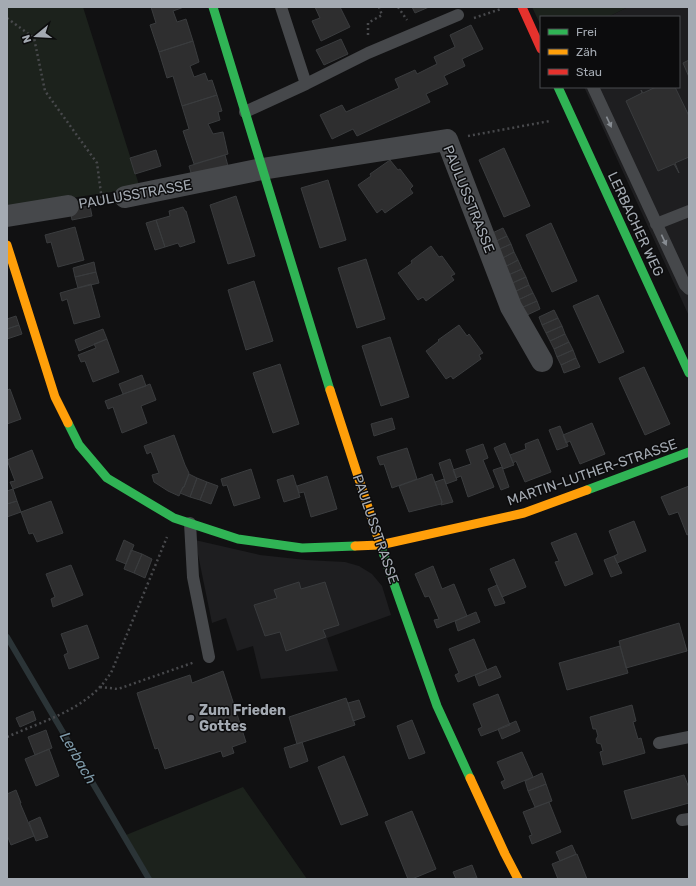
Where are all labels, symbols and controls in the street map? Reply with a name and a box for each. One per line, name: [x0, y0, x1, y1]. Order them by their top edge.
north arrow: [16, 16, 56, 56]
legend: [540, 16, 680, 88]
text: Frei: [576, 25, 597, 39]
text: N: [20, 33, 34, 45]
text: Zäh: [576, 45, 597, 59]
text: Stau: [576, 65, 602, 79]
one-way arrow: [606, 117, 612, 128]
street label: PAULUSSTRASSE: [439, 143, 498, 256]
street label: LERBACHER WEG: [604, 169, 667, 279]
street label: PAULUSSTRASSE: [77, 176, 193, 213]
one-way arrow: [661, 235, 667, 246]
street label: MARTIN-LUTHER-STRASSE: [505, 435, 679, 510]
street label: PAULUSSTRASSE: [349, 472, 402, 586]
place label: Zum Frieden Gottes: [199, 702, 286, 735]
marker: Zum Frieden Gottes: [186, 713, 196, 723]
water label: Lerbach: [56, 729, 100, 787]

